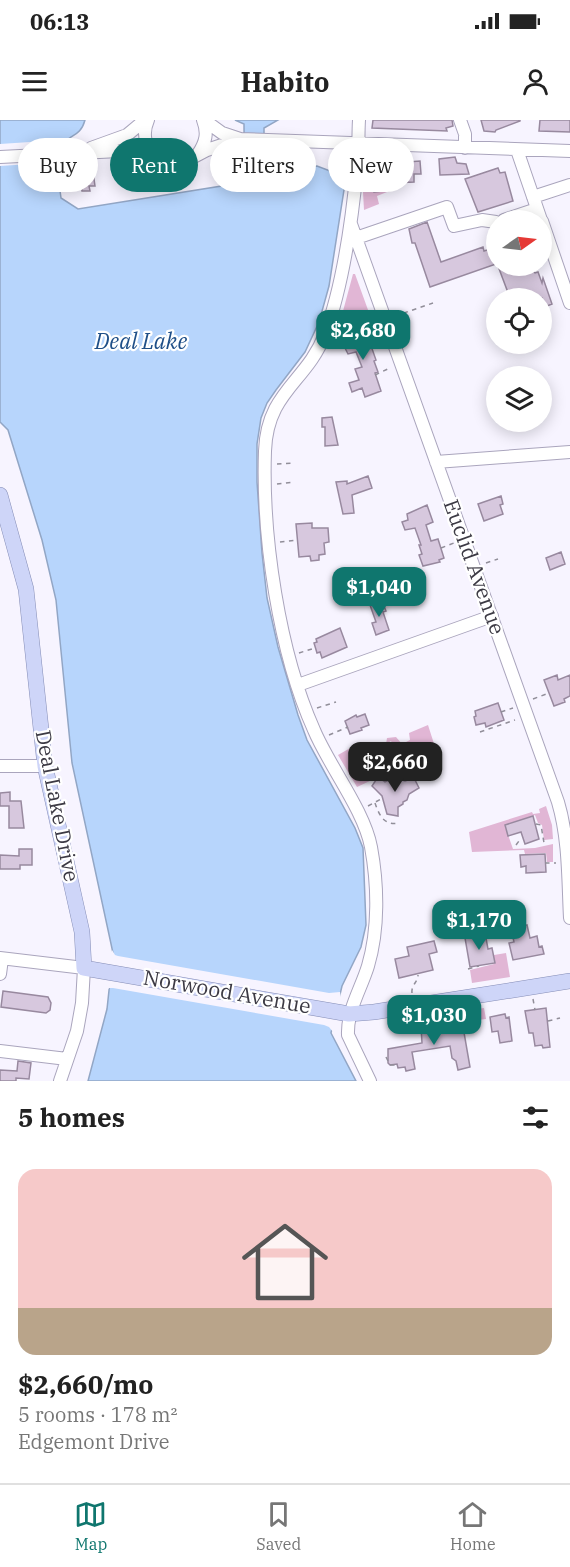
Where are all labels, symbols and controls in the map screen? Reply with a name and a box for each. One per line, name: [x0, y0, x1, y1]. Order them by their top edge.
text: 06:13: [30, 7, 89, 36]
text: Habito: [240, 64, 330, 99]
icon: menu: [18, 65, 51, 98]
icon: person: [519, 65, 552, 98]
chip: Buy: [18, 138, 98, 192]
chip: Rent: [110, 138, 198, 192]
chip: Filters: [210, 138, 316, 192]
chip: New: [328, 138, 414, 192]
north arrow: [486, 210, 552, 276]
map controls: [486, 210, 552, 432]
button: locate: [486, 288, 552, 354]
pin: $2,680: [314, 310, 412, 361]
text: $2,680: [330, 316, 396, 343]
water label: Deal Lake: [94, 326, 187, 355]
button: layers: [486, 366, 552, 432]
street label: Euclid Avenue: [438, 495, 512, 638]
pin: $1,040: [330, 567, 428, 618]
text: $1,040: [346, 573, 412, 600]
street label: Deal Lake Drive: [30, 728, 86, 884]
pin: $2,660: [346, 742, 444, 793]
text: $2,660: [362, 748, 428, 775]
pin: $1,170: [430, 900, 528, 951]
text: $1,170: [446, 906, 512, 933]
street label: Norwood Avenue: [141, 962, 313, 1020]
pin: $1,030: [385, 995, 483, 1046]
text: $1,030: [401, 1001, 467, 1028]
text: 5 homes: [18, 1100, 125, 1134]
icon: filters: [519, 1101, 552, 1134]
icon: home: [231, 1208, 339, 1316]
text: $2,660/mo: [18, 1367, 153, 1401]
text: 5 rooms · 178 m²: [18, 1401, 177, 1428]
text: Edgemont Drive: [18, 1428, 170, 1455]
tab: Map: [74, 1498, 107, 1554]
tab: Saved: [256, 1498, 301, 1554]
tab: Home: [450, 1498, 496, 1554]

